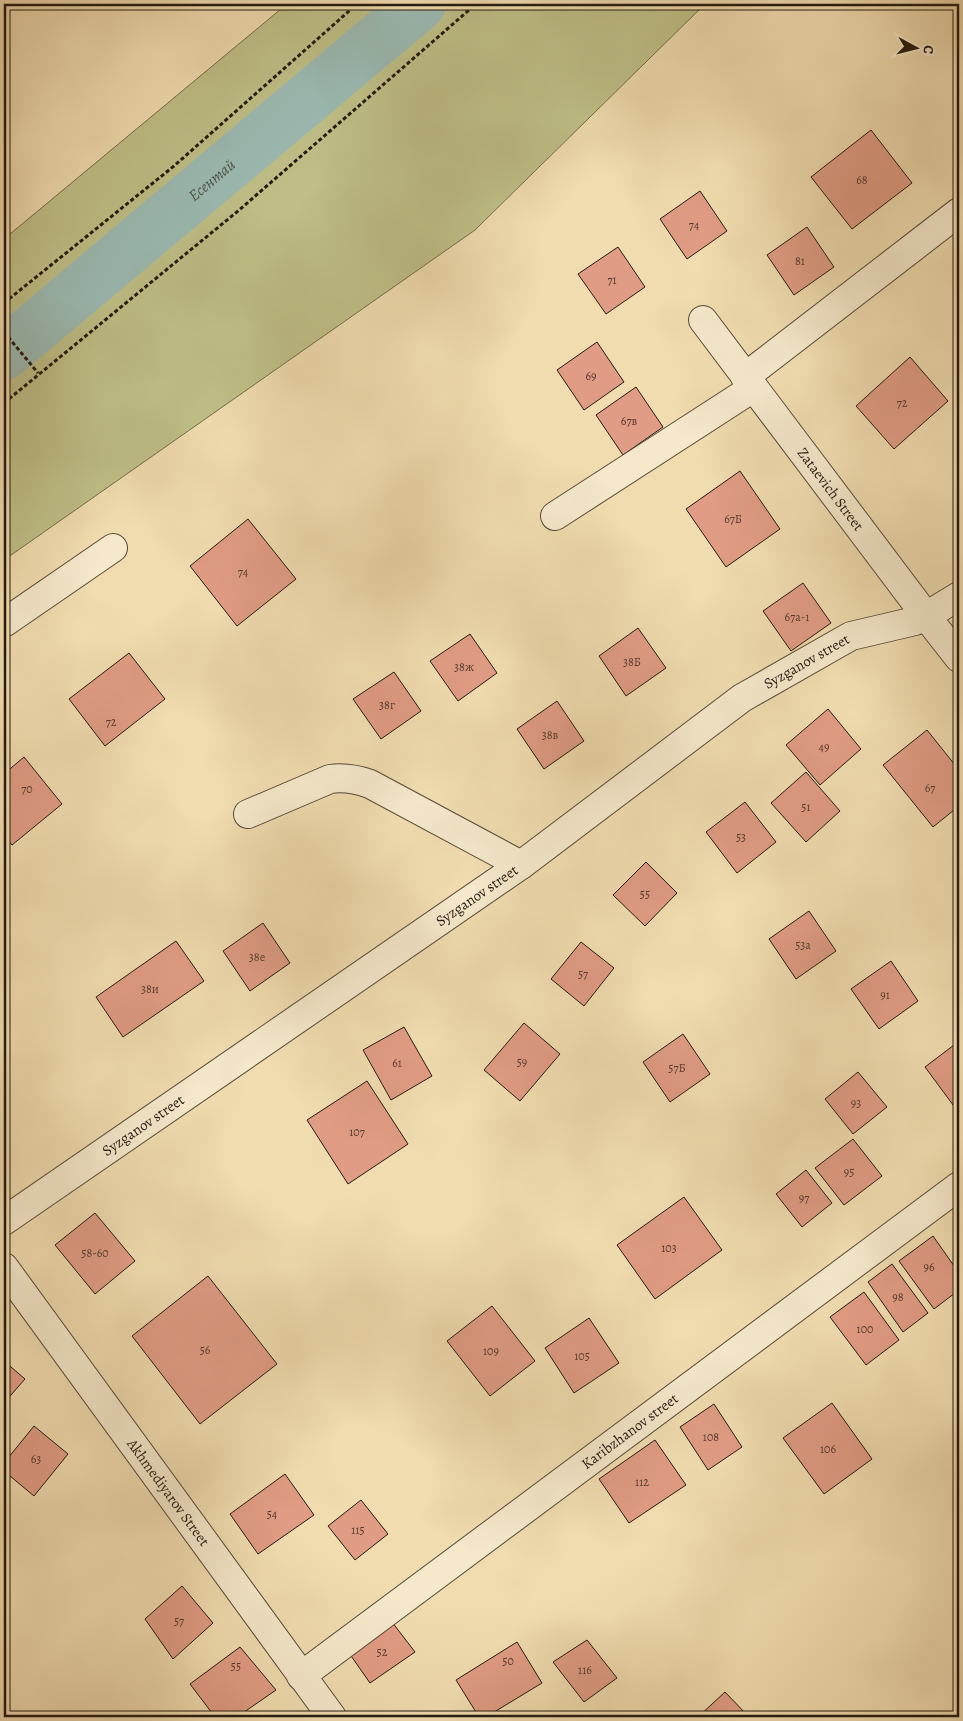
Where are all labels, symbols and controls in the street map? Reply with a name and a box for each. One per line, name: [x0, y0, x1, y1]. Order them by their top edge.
north arrow: [890, 22, 940, 72]
text: С: [918, 44, 938, 55]
water label: Есентай: [184, 154, 240, 206]
house number: 68: [856, 172, 868, 188]
house number: 74: [689, 217, 700, 233]
house number: 81: [795, 253, 805, 269]
house number: 71: [607, 272, 617, 288]
house number: 69: [585, 368, 597, 384]
house number: 72: [897, 395, 908, 411]
house number: 67в: [621, 413, 637, 429]
street label: Zataevich Street: [793, 444, 869, 535]
house number: 67Б: [724, 511, 742, 527]
house number: 74: [238, 564, 249, 580]
house number: 67а-1: [785, 609, 809, 625]
street label: Syzganov street: [760, 629, 853, 694]
house number: 38Б: [623, 654, 641, 670]
house number: 38ж: [454, 659, 474, 675]
house number: 38г: [379, 697, 395, 713]
house number: 72: [106, 714, 117, 730]
house number: 38в: [542, 727, 559, 743]
house number: 49: [819, 739, 829, 755]
house number: 67: [925, 780, 936, 796]
house number: 70: [21, 781, 33, 797]
house number: 51: [801, 799, 811, 815]
house number: 53: [736, 829, 746, 845]
street label: Syzganov street: [432, 860, 522, 931]
house number: 55: [640, 886, 650, 902]
house number: 53а: [795, 937, 811, 953]
house number: 38е: [249, 949, 265, 965]
house number: 57: [578, 966, 589, 982]
house number: 38и: [141, 981, 159, 997]
house number: 91: [880, 987, 890, 1003]
house number: 59: [517, 1054, 527, 1070]
house number: 61: [392, 1055, 402, 1071]
house number: 57Б: [668, 1060, 686, 1076]
street label: Syzganov street: [98, 1090, 188, 1161]
house number: 93: [851, 1095, 861, 1111]
house number: 107: [349, 1124, 366, 1140]
house number: 95: [844, 1164, 854, 1180]
house number: 97: [799, 1190, 810, 1206]
house number: 103: [661, 1240, 677, 1256]
house number: 58-60: [81, 1245, 109, 1261]
house number: 96: [923, 1259, 935, 1275]
house number: 98: [892, 1289, 904, 1305]
house number: 100: [857, 1321, 873, 1337]
house number: 56: [200, 1342, 211, 1358]
house number: 109: [483, 1343, 499, 1359]
house number: 105: [574, 1348, 590, 1364]
street label: Karibzhanov street: [577, 1388, 682, 1474]
house number: 108: [703, 1429, 719, 1445]
street label: Akhmediyarov Street: [122, 1434, 214, 1550]
house number: 106: [820, 1441, 836, 1457]
house number: 63: [31, 1451, 41, 1467]
house number: 112: [635, 1474, 649, 1490]
house number: 54: [267, 1506, 278, 1522]
house number: 115: [351, 1522, 365, 1538]
house number: 57: [174, 1613, 185, 1629]
house number: 52: [377, 1644, 388, 1660]
house number: 50: [502, 1653, 514, 1669]
house number: 55: [231, 1658, 241, 1674]
house number: 116: [578, 1662, 592, 1678]

